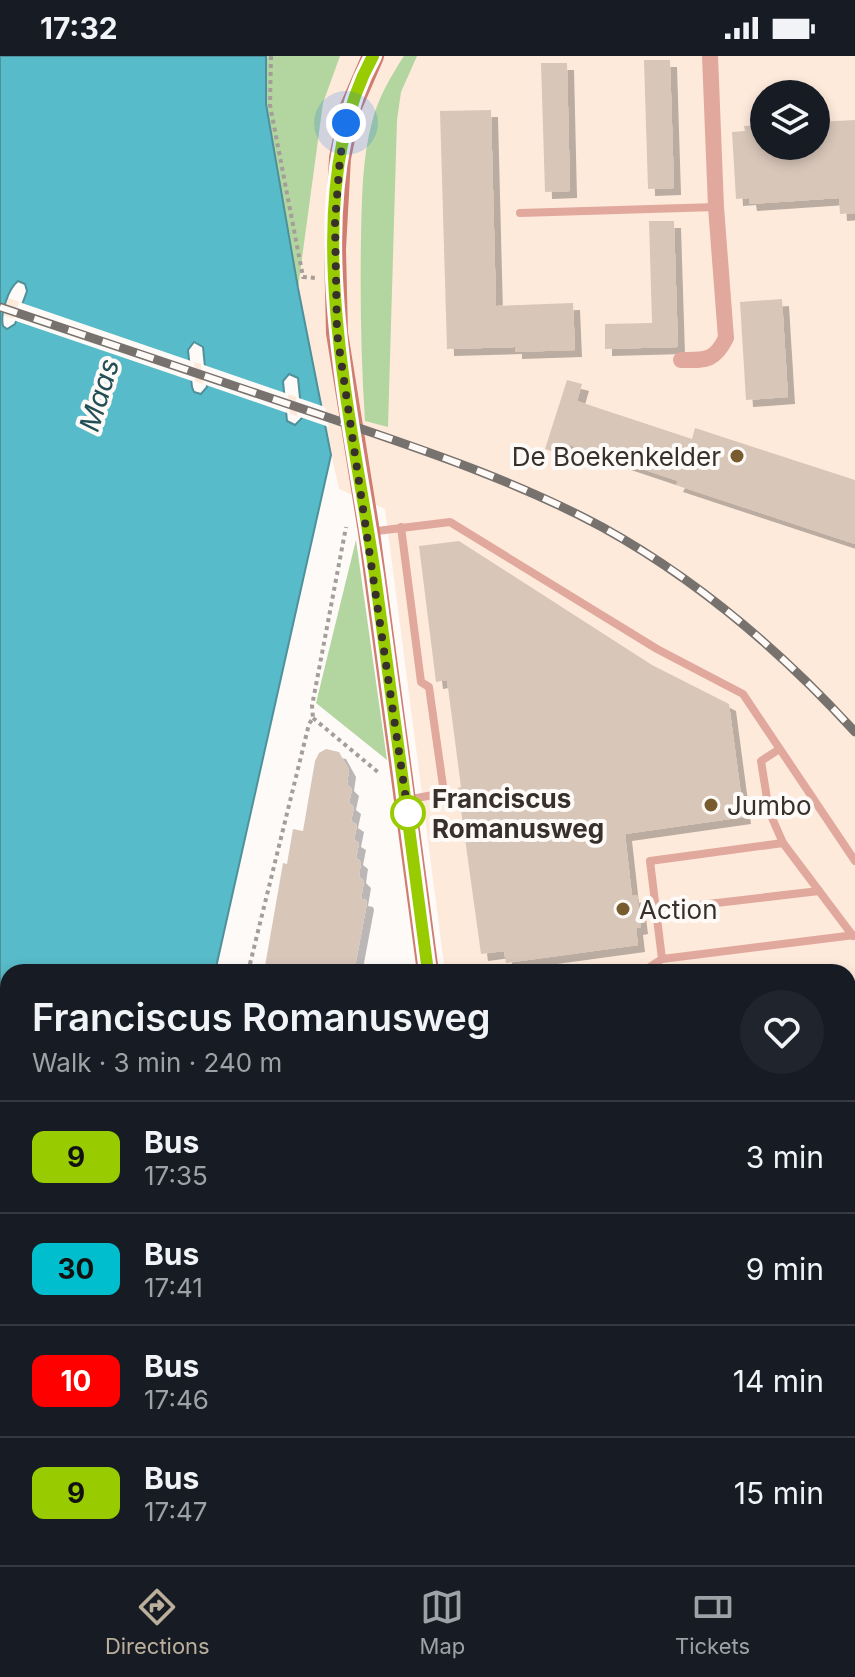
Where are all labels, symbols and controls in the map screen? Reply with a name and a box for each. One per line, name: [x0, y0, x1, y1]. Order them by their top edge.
text: 17:32: [40, 10, 118, 46]
map controls: [750, 80, 830, 160]
button: layers: [750, 80, 830, 160]
your location: [326, 103, 366, 143]
water label: Maas: [72, 354, 126, 436]
place label: De Boekenkelder: [512, 441, 721, 472]
marker: De Boekenkelder: [728, 447, 746, 465]
place label: Franciscus Romanusweg: [432, 783, 604, 844]
place label: Jumbo: [727, 790, 812, 821]
marker: Franciscus Romanusweg: [391, 796, 425, 830]
marker: Jumbo: [702, 796, 720, 814]
place label: Action: [639, 894, 718, 925]
marker: Action: [614, 900, 632, 918]
button: heart: [740, 990, 824, 1074]
text: Franciscus Romanusweg: [32, 994, 491, 1040]
text: Walk · 3 min · 240 m: [32, 1047, 282, 1078]
text: Bus: [144, 1124, 199, 1160]
text: 3 min: [746, 1139, 824, 1175]
text: 9: [67, 1140, 85, 1174]
text: 17:35: [144, 1160, 208, 1191]
text: Bus: [144, 1236, 199, 1272]
text: 9 min: [746, 1251, 824, 1287]
text: 30: [58, 1252, 94, 1286]
text: 17:41: [144, 1272, 203, 1303]
text: Bus: [144, 1348, 199, 1384]
text: 14 min: [733, 1363, 824, 1399]
text: 10: [61, 1364, 91, 1398]
text: 17:46: [144, 1384, 209, 1415]
text: Bus: [144, 1460, 199, 1496]
text: 15 min: [734, 1475, 824, 1511]
text: 9: [67, 1476, 85, 1510]
text: 17:47: [144, 1496, 207, 1527]
tab: Directions: [105, 1585, 210, 1659]
tab: Map: [420, 1585, 465, 1659]
tab: Tickets: [675, 1585, 750, 1659]

